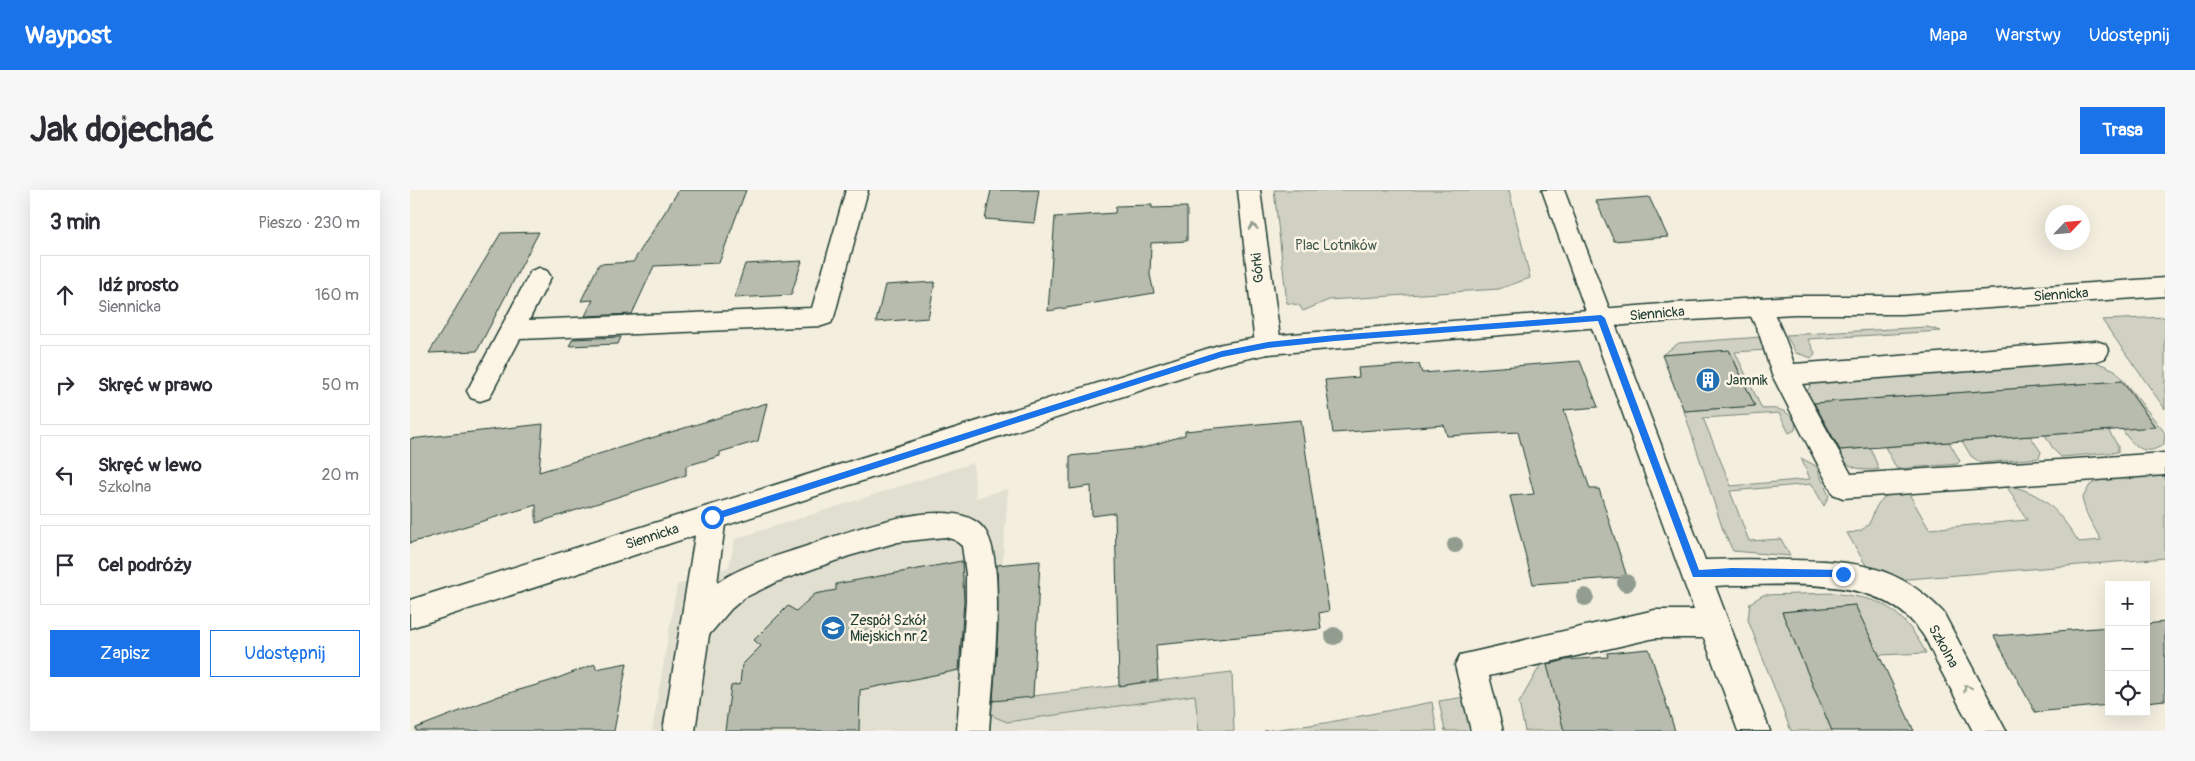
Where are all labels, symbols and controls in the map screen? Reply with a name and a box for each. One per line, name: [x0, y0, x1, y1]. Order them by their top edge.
text: Waypost: [25, 21, 112, 50]
text: Mapa: [1929, 24, 1967, 47]
text: Warstwy: [1995, 24, 2061, 47]
text: Udostępnij: [2089, 24, 2170, 47]
button: Trasa: [2080, 107, 2165, 154]
text: Jak dojechać: [30, 108, 214, 152]
north arrow: [2045, 205, 2090, 250]
text: 3 min: [50, 209, 100, 236]
text: Pieszo · 230 m: [258, 213, 360, 233]
one-way arrow: [1248, 223, 1259, 231]
park label: Plac Lotników: [1295, 237, 1378, 254]
street label: Górki: [1247, 252, 1268, 284]
text: Idź prosto: [98, 273, 179, 297]
icon: ahead: [51, 281, 79, 309]
street label: Siennicka: [2033, 284, 2089, 305]
text: 160 m: [315, 285, 359, 305]
text: Siennicka: [98, 297, 161, 317]
street label: Siennicka: [1629, 303, 1685, 324]
building icon: Jamnik: [1695, 367, 1721, 393]
icon: right: [51, 371, 79, 399]
place label: Jamnik: [1726, 372, 1768, 389]
text: Skręć w prawo: [98, 373, 212, 397]
text: 50 m: [322, 375, 359, 395]
text: Skręć w lewo: [98, 453, 202, 477]
icon: left: [51, 461, 79, 489]
text: 20 m: [321, 465, 359, 485]
text: Szkolna: [98, 477, 151, 497]
route start: [701, 506, 724, 529]
street label: Siennicka: [623, 520, 681, 553]
icon: arrive: [51, 551, 79, 579]
text: Cel podróży: [98, 553, 191, 577]
route end: [1832, 563, 1855, 586]
map controls: [2105, 581, 2150, 716]
button: +: [2105, 581, 2150, 626]
place label: Zespół Szkół Miejskich nr 2: [850, 612, 928, 645]
school or university icon: Zespół Szkół Miejskich nr 2: [820, 615, 846, 641]
street label: Szkolna: [1925, 622, 1962, 671]
button: −: [2105, 626, 2150, 671]
button: Zapisz: [50, 630, 200, 677]
button: Udostępnij: [210, 630, 360, 677]
button: locate: [2105, 671, 2150, 716]
one-way arrow: [1963, 684, 1973, 693]

